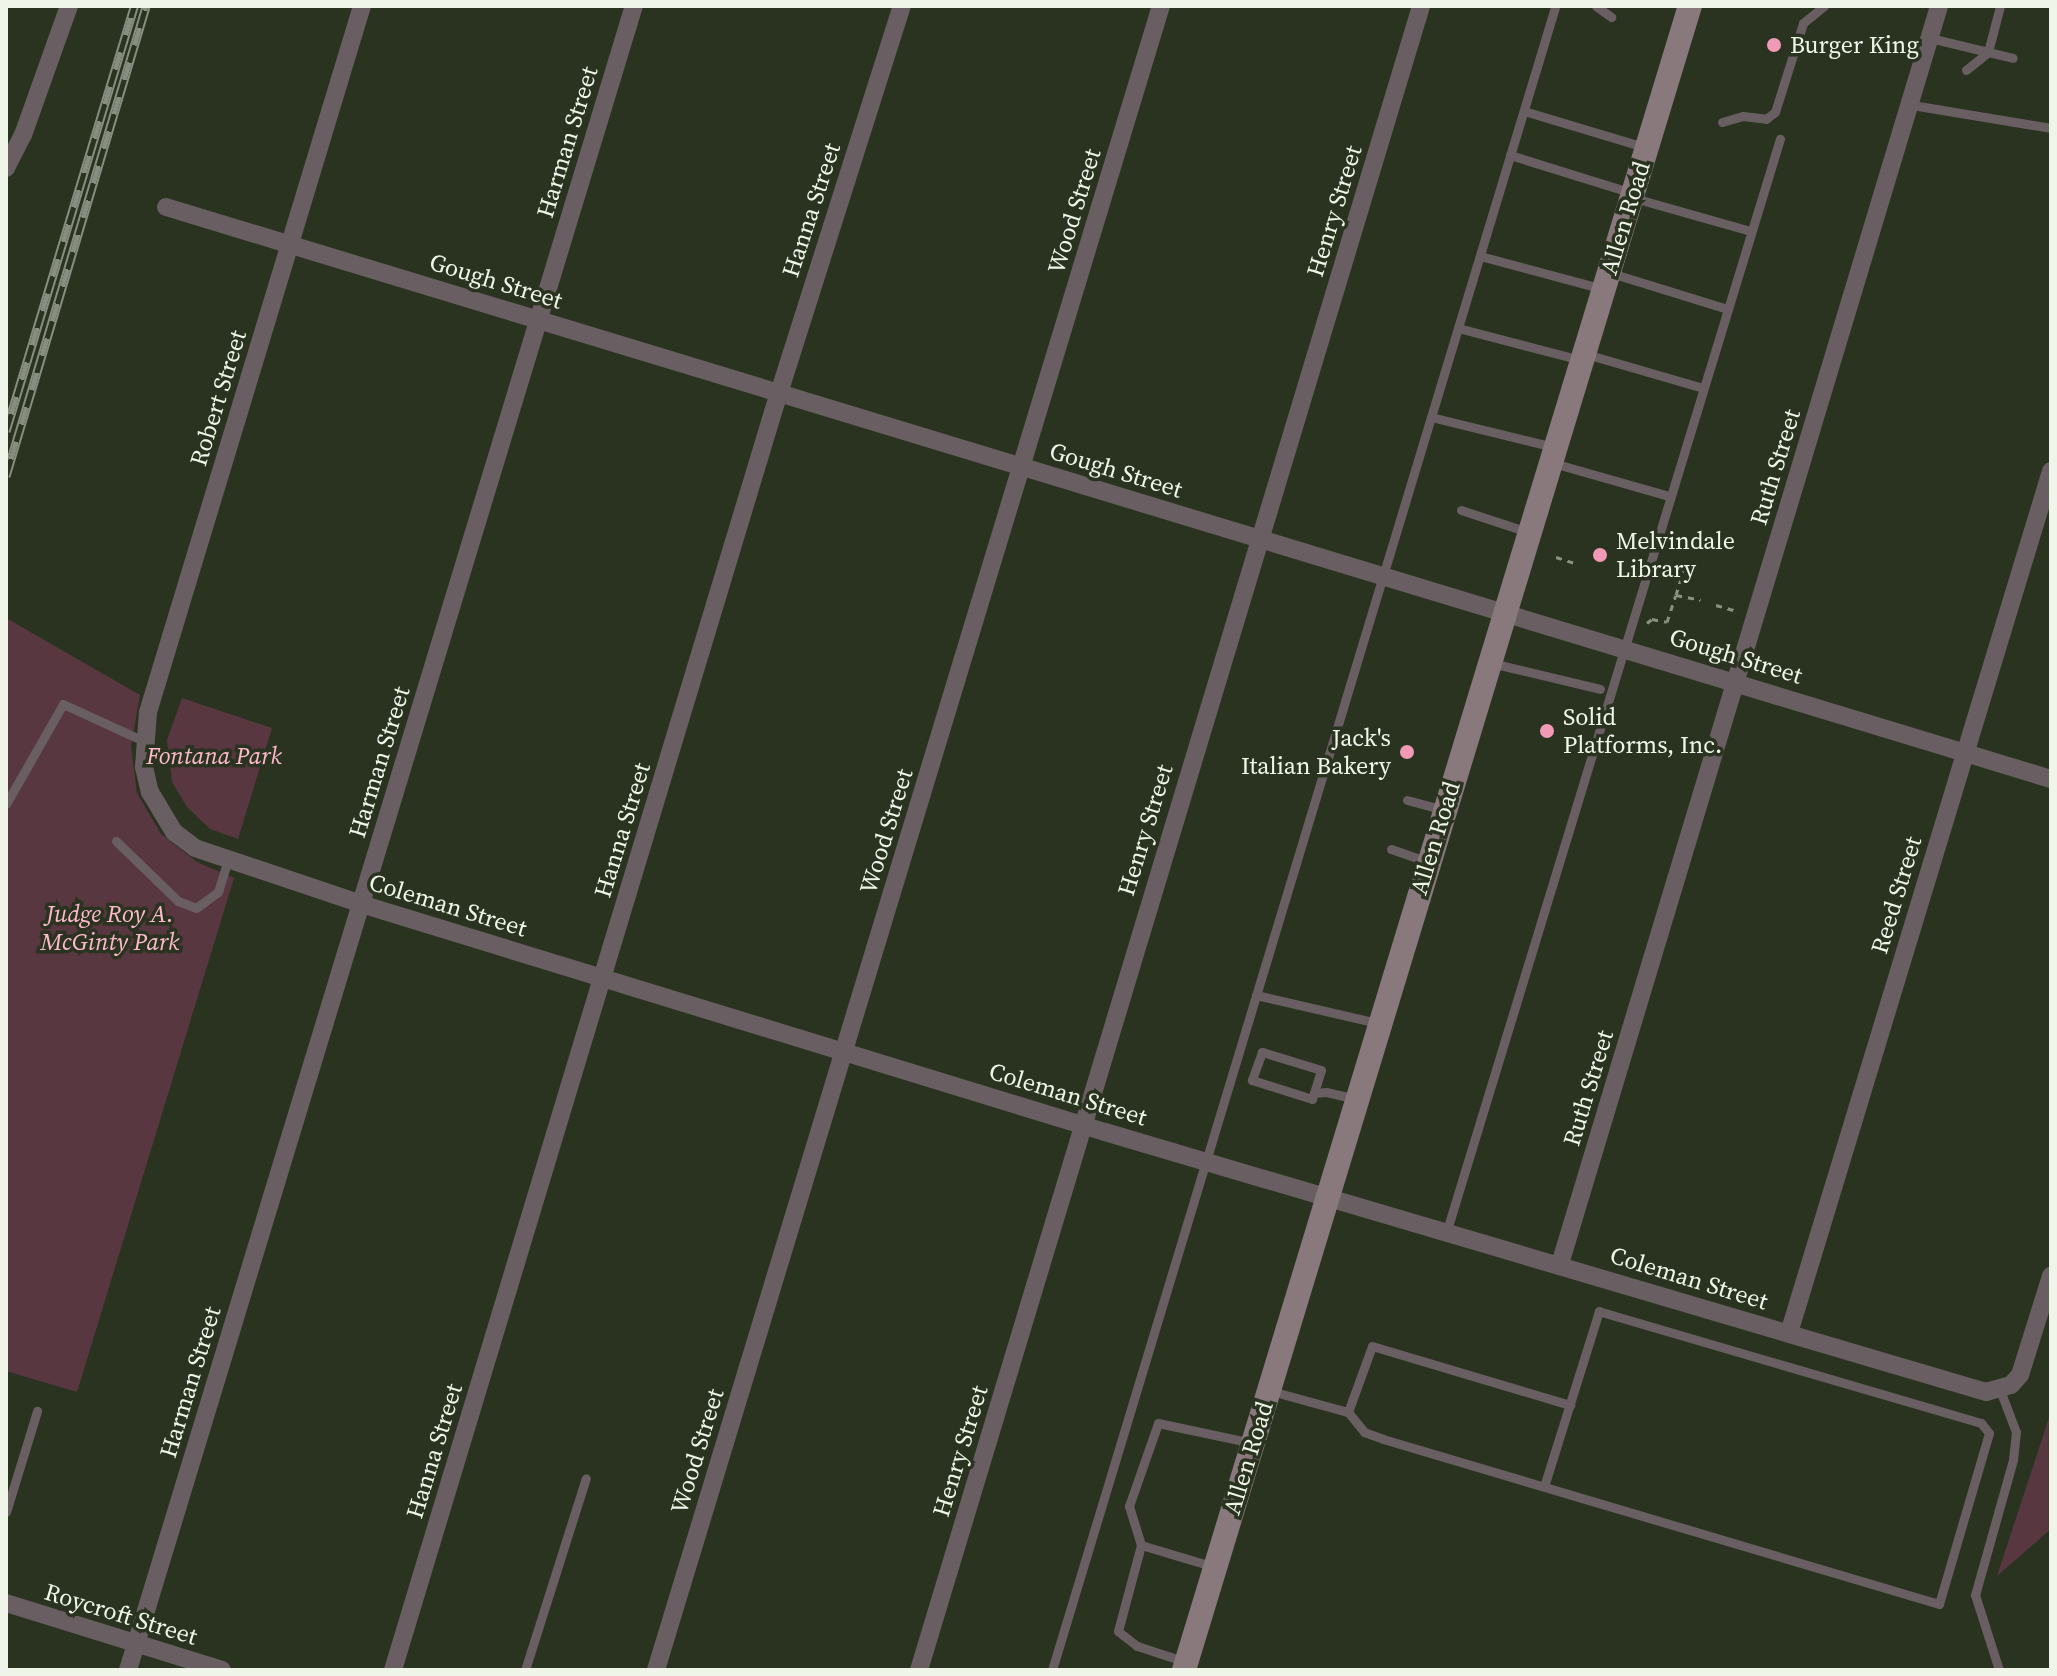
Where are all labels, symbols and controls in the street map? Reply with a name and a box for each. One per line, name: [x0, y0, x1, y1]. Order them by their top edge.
place label: Burger King: [1790, 31, 1919, 59]
marker: Burger King: [1765, 36, 1783, 54]
street label: Harman Street: [530, 63, 604, 221]
street label: Hanna Street: [776, 139, 846, 281]
street label: Henry Street: [1300, 142, 1368, 280]
street label: Wood Street: [1041, 145, 1107, 277]
street label: Allen Road: [1594, 158, 1656, 278]
street label: Gough Street: [426, 247, 566, 315]
street label: Robert Street: [184, 327, 252, 469]
street label: Ruth Street: [1744, 406, 1806, 528]
street label: Gough Street: [1046, 436, 1186, 504]
place label: Melvindale Library: [1616, 527, 1735, 583]
marker: Melvindale Library: [1591, 546, 1609, 564]
street label: Gough Street: [1666, 622, 1806, 690]
street label: Harman Street: [342, 683, 416, 841]
place label: Solid Platforms, Inc.: [1563, 703, 1722, 759]
marker: Solid Platforms, Inc.: [1538, 722, 1556, 740]
place label: Jack's Italian Bakery: [1241, 724, 1391, 780]
park label: Fontana Park: [146, 742, 282, 770]
marker: Jack's Italian Bakery: [1398, 743, 1416, 761]
street label: Hanna Street: [588, 759, 656, 901]
street label: Henry Street: [1111, 761, 1179, 899]
street label: Wood Street: [853, 765, 919, 897]
street label: Allen Road: [1404, 778, 1466, 898]
street label: Reed Street: [1865, 833, 1927, 957]
street label: Coleman Street: [366, 867, 530, 943]
park label: Judge Roy A. McGinty Park: [41, 900, 179, 956]
street label: Ruth Street: [1557, 1027, 1619, 1149]
street label: Coleman Street: [986, 1056, 1150, 1132]
street label: Coleman Street: [1607, 1240, 1771, 1316]
street label: Harman Street: [153, 1303, 227, 1461]
street label: Hanna Street: [400, 1380, 468, 1522]
street label: Henry Street: [926, 1382, 994, 1520]
street label: Wood Street: [664, 1385, 730, 1517]
street label: Allen Road: [1217, 1398, 1279, 1518]
street label: Roycroft Street: [41, 1577, 201, 1651]

